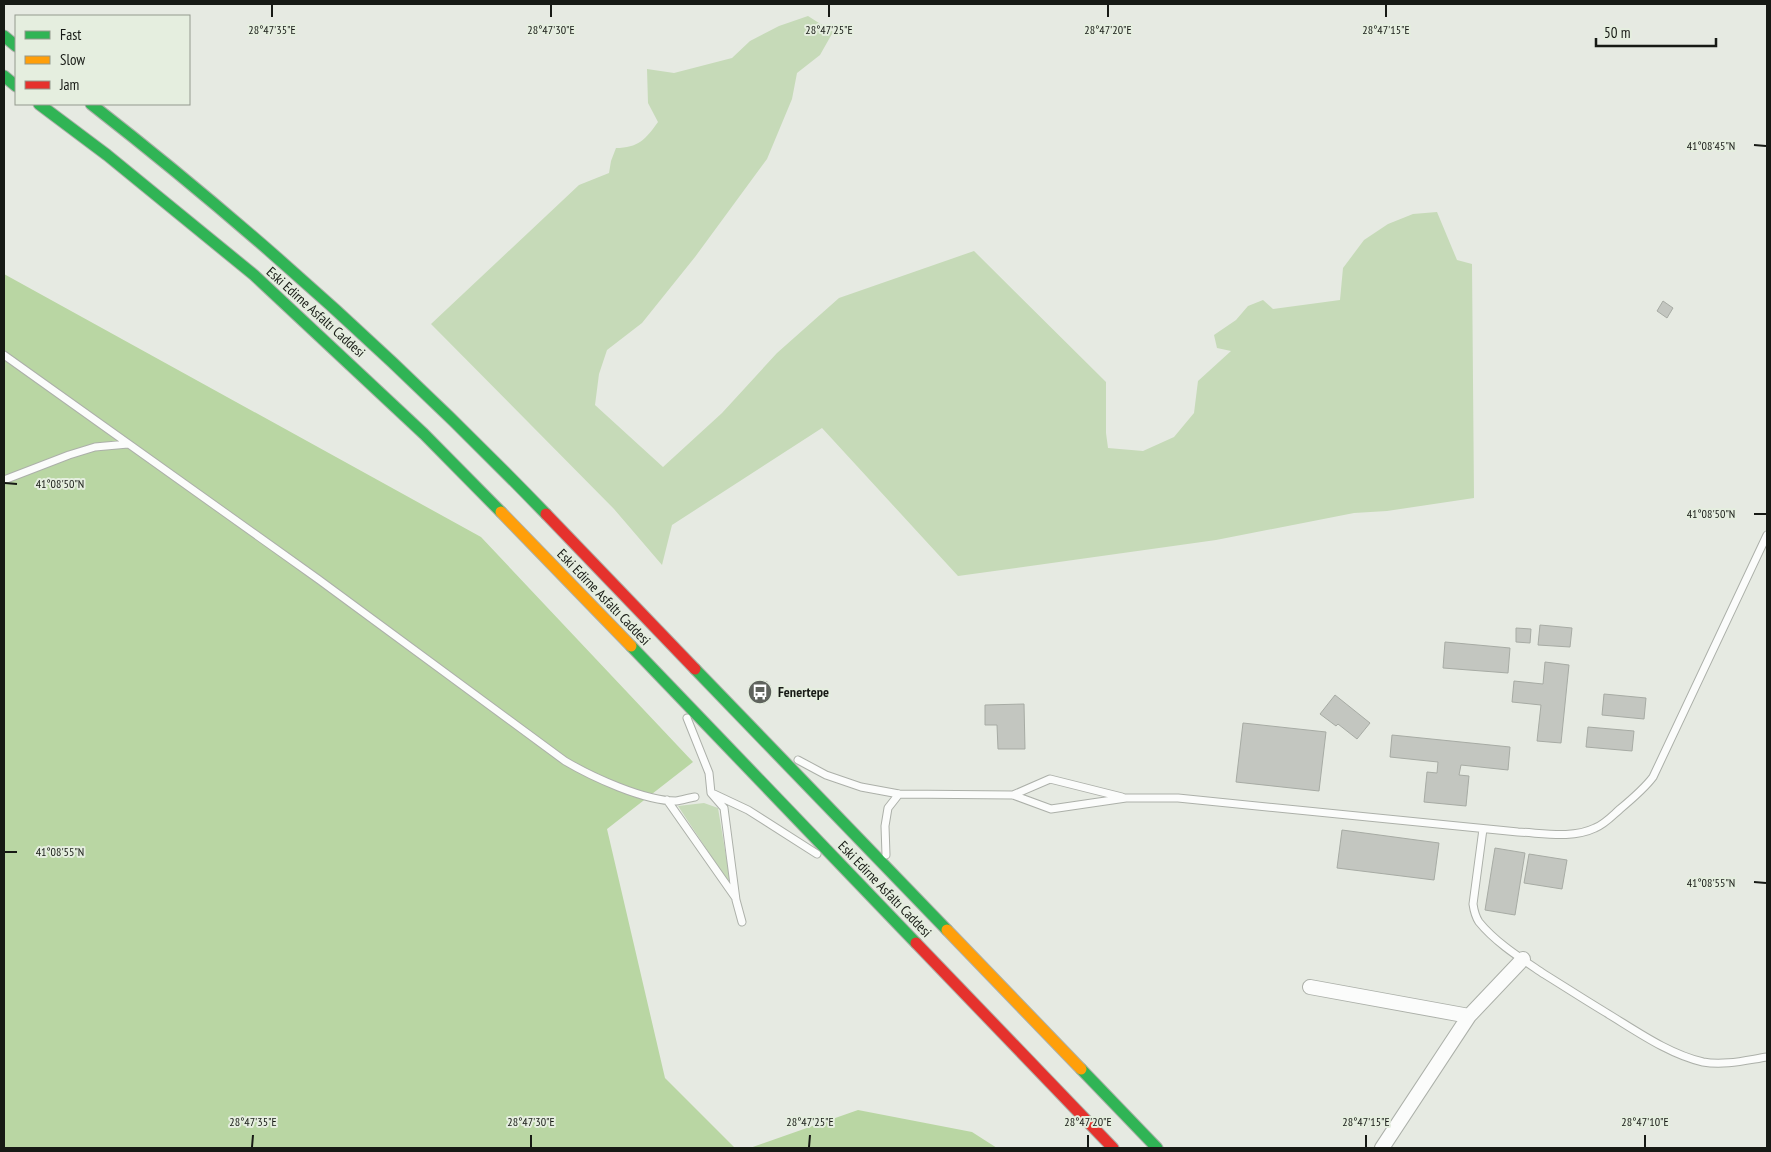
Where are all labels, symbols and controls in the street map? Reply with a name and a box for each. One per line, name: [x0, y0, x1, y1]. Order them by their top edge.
legend: [15, 15, 190, 105]
scale bar: [1596, 15, 1716, 47]
text: 28°47'35"E: [248, 22, 296, 37]
text: 28°47'30"E: [527, 22, 575, 37]
text: 28°47'25"E: [805, 22, 853, 37]
text: 28°47'20"E: [1084, 22, 1132, 37]
text: 28°47'15"E: [1362, 22, 1410, 37]
text: 50 m: [1604, 23, 1630, 42]
text: Fast: [60, 25, 81, 44]
text: Slow: [60, 50, 85, 69]
text: Jam: [59, 75, 79, 94]
text: 41°08'45"N: [1687, 138, 1735, 153]
street label: Eski Edirne Asfaltı Caddesi: [263, 263, 369, 361]
text: 41°08'50"N: [36, 476, 84, 491]
text: 41°08'50"N: [1687, 506, 1735, 521]
street label: Eski Edirne Asfaltı Caddesi: [553, 545, 655, 649]
bus stop icon: Fenertepe: [747, 679, 773, 705]
place label: Fenertepe: [778, 683, 829, 701]
street label: Eski Edirne Asfaltı Caddesi: [834, 837, 936, 941]
text: 41°08'55"N: [36, 844, 84, 859]
text: 41°08'55"N: [1687, 875, 1735, 890]
text: 28°47'35"E: [229, 1114, 277, 1129]
text: 28°47'30"E: [507, 1114, 555, 1129]
text: 28°47'25"E: [786, 1114, 834, 1129]
text: 28°47'20"E: [1064, 1114, 1112, 1129]
text: 28°47'15"E: [1342, 1114, 1390, 1129]
text: 28°47'10"E: [1621, 1114, 1669, 1129]

